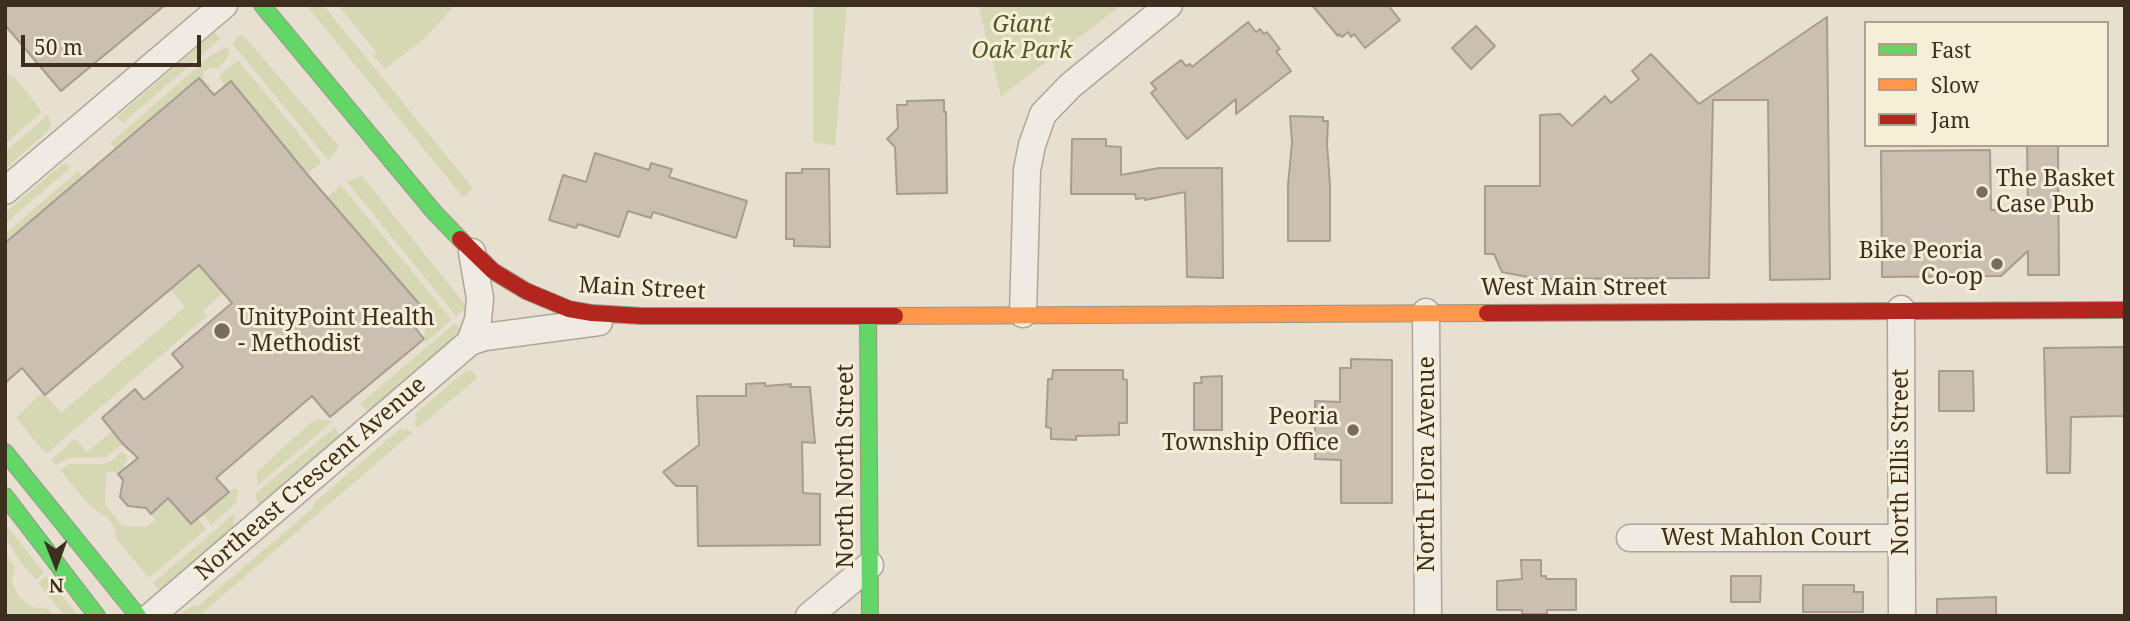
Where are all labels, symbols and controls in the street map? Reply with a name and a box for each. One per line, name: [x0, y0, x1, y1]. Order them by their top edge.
park label: Giant Oak Park: [972, 11, 1072, 65]
scale bar: [24, 21, 205, 65]
legend: [1864, 21, 2109, 147]
text: 50 m: [34, 33, 83, 61]
text: Fast: [1931, 36, 1971, 64]
text: Slow: [1931, 71, 1979, 99]
text: Jam: [1931, 106, 1970, 134]
place label: The Basket Case Pub: [1996, 165, 2115, 219]
marker: The Basket Case Pub: [1974, 184, 1990, 200]
place label: Bike Peoria Co-op: [1859, 237, 1983, 291]
marker: Bike Peoria Co-op: [1989, 256, 2005, 272]
street label: Main Street: [578, 272, 706, 306]
street label: West Main Street: [1481, 274, 1667, 302]
place label: UnityPoint Health - Methodist: [238, 304, 435, 358]
marker: UnityPoint Health - Methodist: [212, 321, 232, 341]
street label: North Flora Avenue: [1413, 356, 1441, 572]
street label: North North Street: [832, 364, 860, 568]
street label: North Ellis Street: [1887, 369, 1915, 555]
street label: Northeast Crescent Avenue: [190, 371, 432, 587]
place label: Peoria Township Office: [1162, 403, 1339, 457]
marker: Peoria Township Office: [1345, 422, 1361, 438]
street label: West Mahlon Court: [1661, 524, 1871, 552]
north arrow: [21, 530, 91, 600]
text: N: [49, 573, 64, 599]

